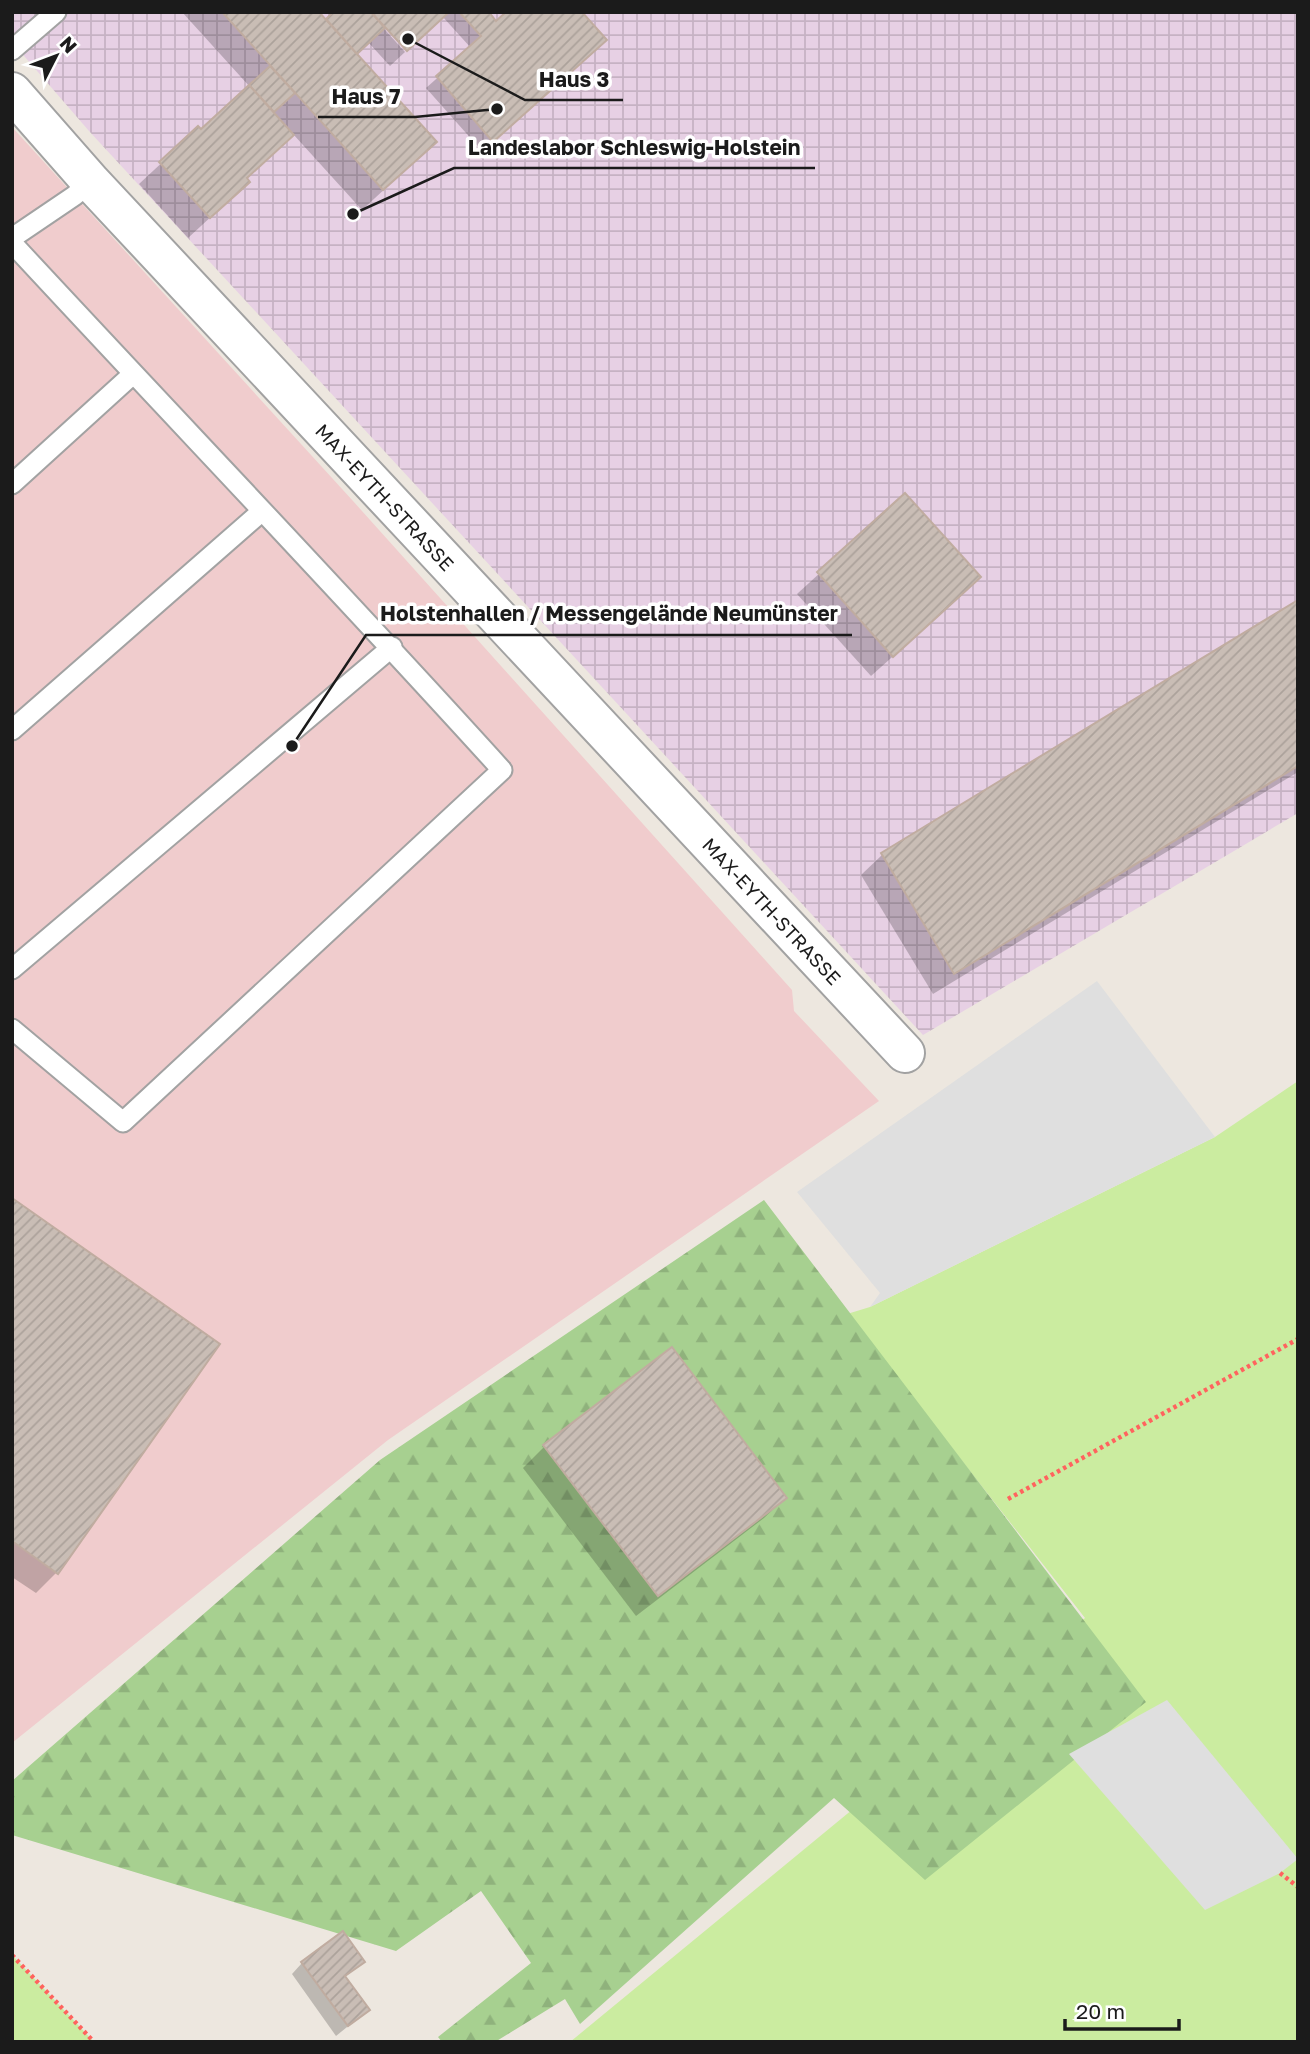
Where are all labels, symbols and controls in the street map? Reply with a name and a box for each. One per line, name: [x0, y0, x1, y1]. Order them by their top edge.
north arrow: [21, 21, 91, 91]
text: N: [56, 31, 82, 57]
callout: Haus 3: [525, 58, 623, 100]
text: Haus 3: [539, 66, 609, 92]
callout: Haus 7: [318, 75, 415, 117]
text: Haus 7: [331, 83, 401, 109]
callout: Landeslabor Schleswig-Holstein: [454, 126, 815, 168]
text: Landeslabor Schleswig-Holstein: [468, 134, 800, 160]
street label: MAX-EYTH-STRASSE: [311, 419, 459, 575]
callout: Holstenhallen / Messengelände Neumünster: [366, 593, 852, 635]
text: Holstenhallen / Messengelände Neumünster: [380, 600, 838, 626]
street label: MAX-EYTH-STRASSE: [698, 833, 846, 989]
scale bar: [1065, 1988, 1179, 2032]
text: 20 m: [1076, 1998, 1125, 2024]

